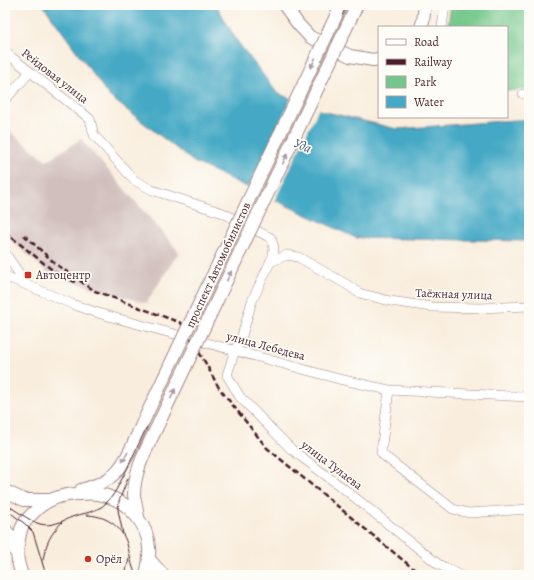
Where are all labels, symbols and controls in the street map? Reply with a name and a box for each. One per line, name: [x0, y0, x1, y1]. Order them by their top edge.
legend: [378, 26, 508, 118]
text: Road: [414, 34, 440, 50]
street label: Рейдовая улица: [18, 45, 92, 107]
text: Railway: [414, 54, 453, 70]
one-way arrow: [310, 58, 316, 69]
text: Park: [414, 74, 437, 90]
text: Water: [413, 94, 444, 110]
water label: Уда: [291, 134, 314, 157]
one-way arrow: [282, 153, 288, 164]
street label: проспект Автомобилистов: [182, 199, 254, 331]
place label: Автоцентр: [35, 267, 91, 283]
marker: Автоцентр: [23, 270, 33, 280]
one-way arrow: [226, 270, 232, 282]
street label: Таёжная улица: [415, 285, 493, 303]
street label: улица Лебедева: [224, 328, 307, 364]
one-way arrow: [170, 388, 176, 399]
street label: улица Тулаева: [297, 436, 366, 494]
one-way arrow: [122, 451, 129, 463]
place label: Орёл: [96, 551, 122, 567]
marker: Орёл: [83, 554, 93, 564]

